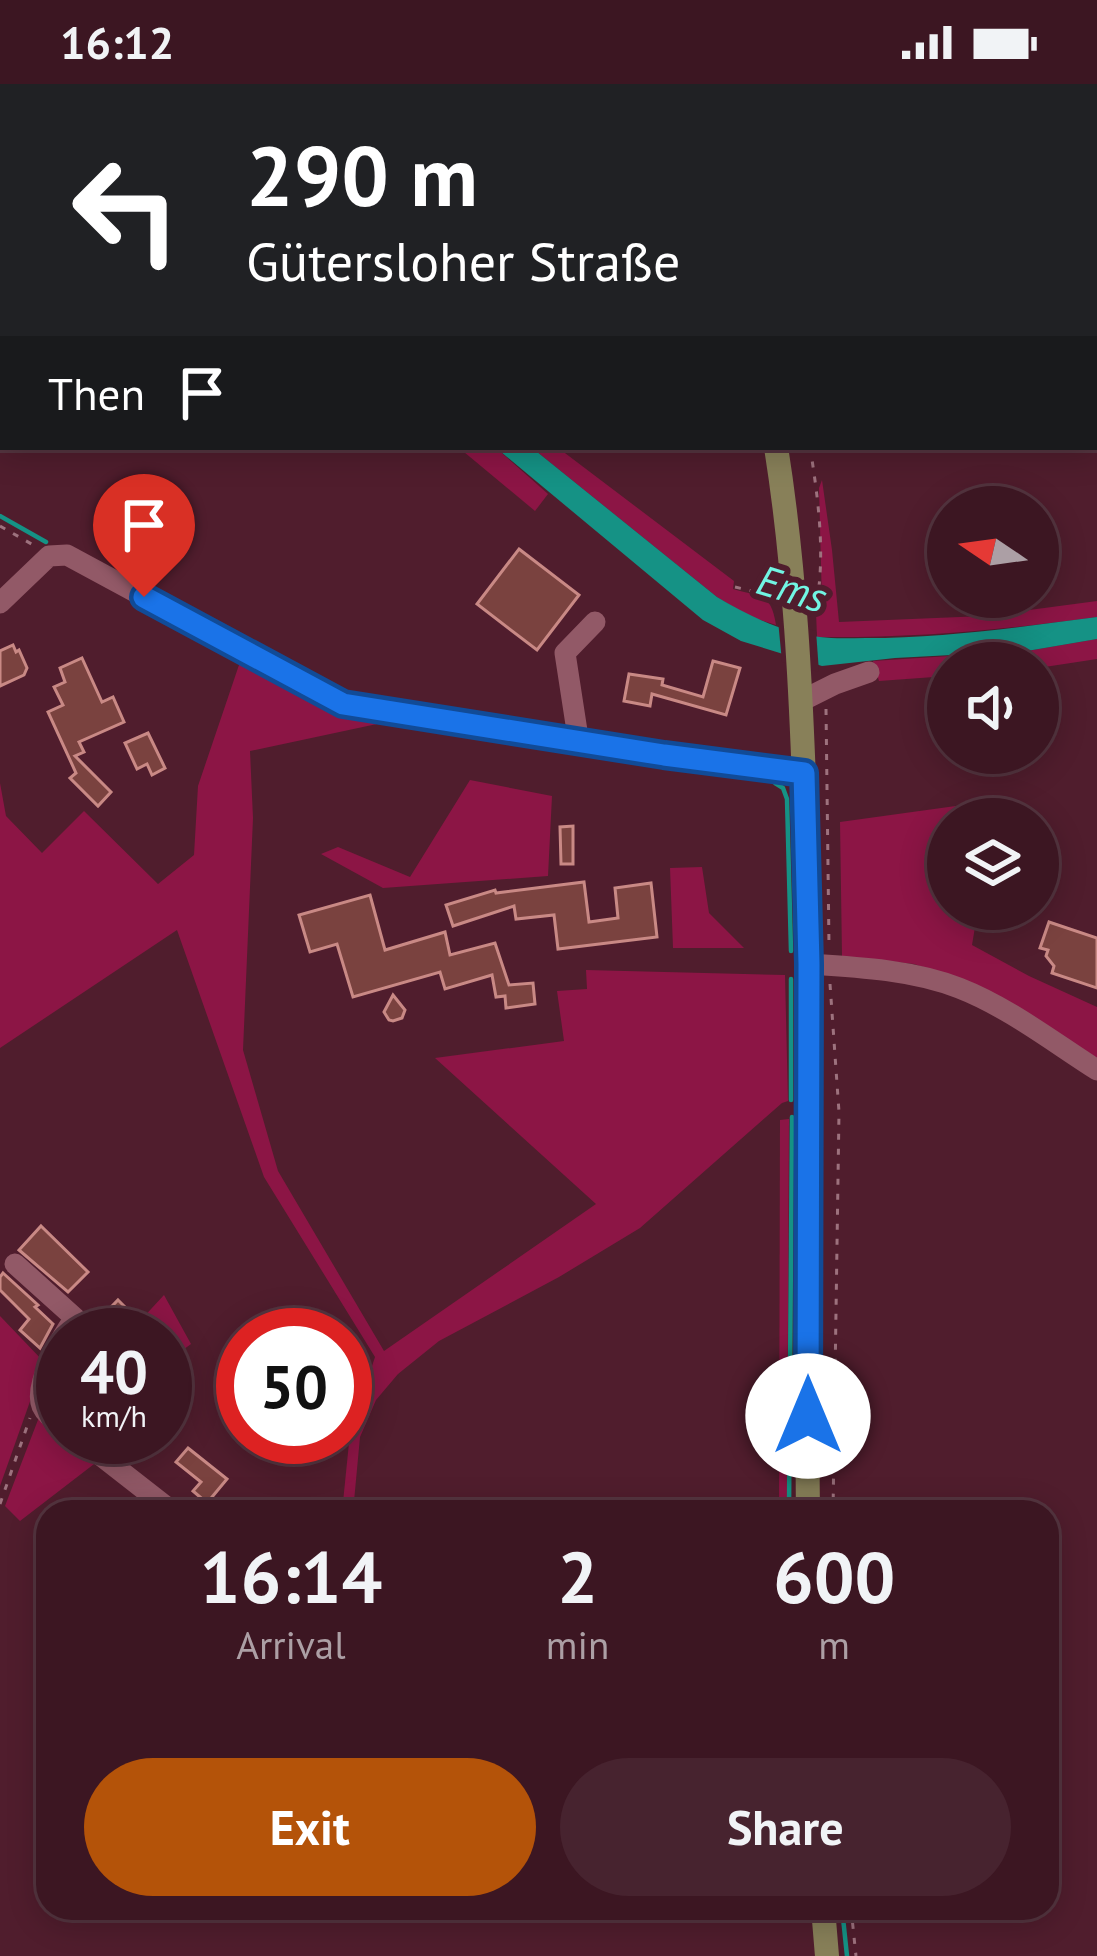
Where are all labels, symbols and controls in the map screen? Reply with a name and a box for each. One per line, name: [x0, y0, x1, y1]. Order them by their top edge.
text: 16:12: [60, 13, 174, 71]
text: 290 m: [246, 120, 478, 229]
icon: left: [48, 132, 204, 288]
text: Gütersloher Straße: [246, 226, 680, 296]
icon: arrive: [169, 360, 235, 426]
text: Then: [48, 364, 145, 422]
pin: [93, 474, 195, 597]
north arrow: [927, 486, 1059, 618]
map controls: [927, 486, 1059, 930]
icon: arrive: [111, 492, 177, 558]
water label: Ems: [750, 551, 834, 625]
button: sound: [927, 642, 1059, 774]
button: layers: [927, 798, 1059, 930]
speed limit sign: 50: [216, 1308, 372, 1464]
text: 40: [80, 1332, 148, 1410]
position arrow: [745, 1353, 871, 1479]
text: km/h: [81, 1396, 147, 1435]
text: 16:14: [200, 1530, 382, 1623]
text: 2: [557, 1530, 598, 1623]
text: 600: [773, 1530, 895, 1623]
text: Arrival: [236, 1619, 346, 1670]
text: min: [546, 1619, 609, 1670]
text: m: [818, 1619, 850, 1670]
button: Exit: [84, 1758, 536, 1896]
button: Share: [560, 1758, 1011, 1896]

